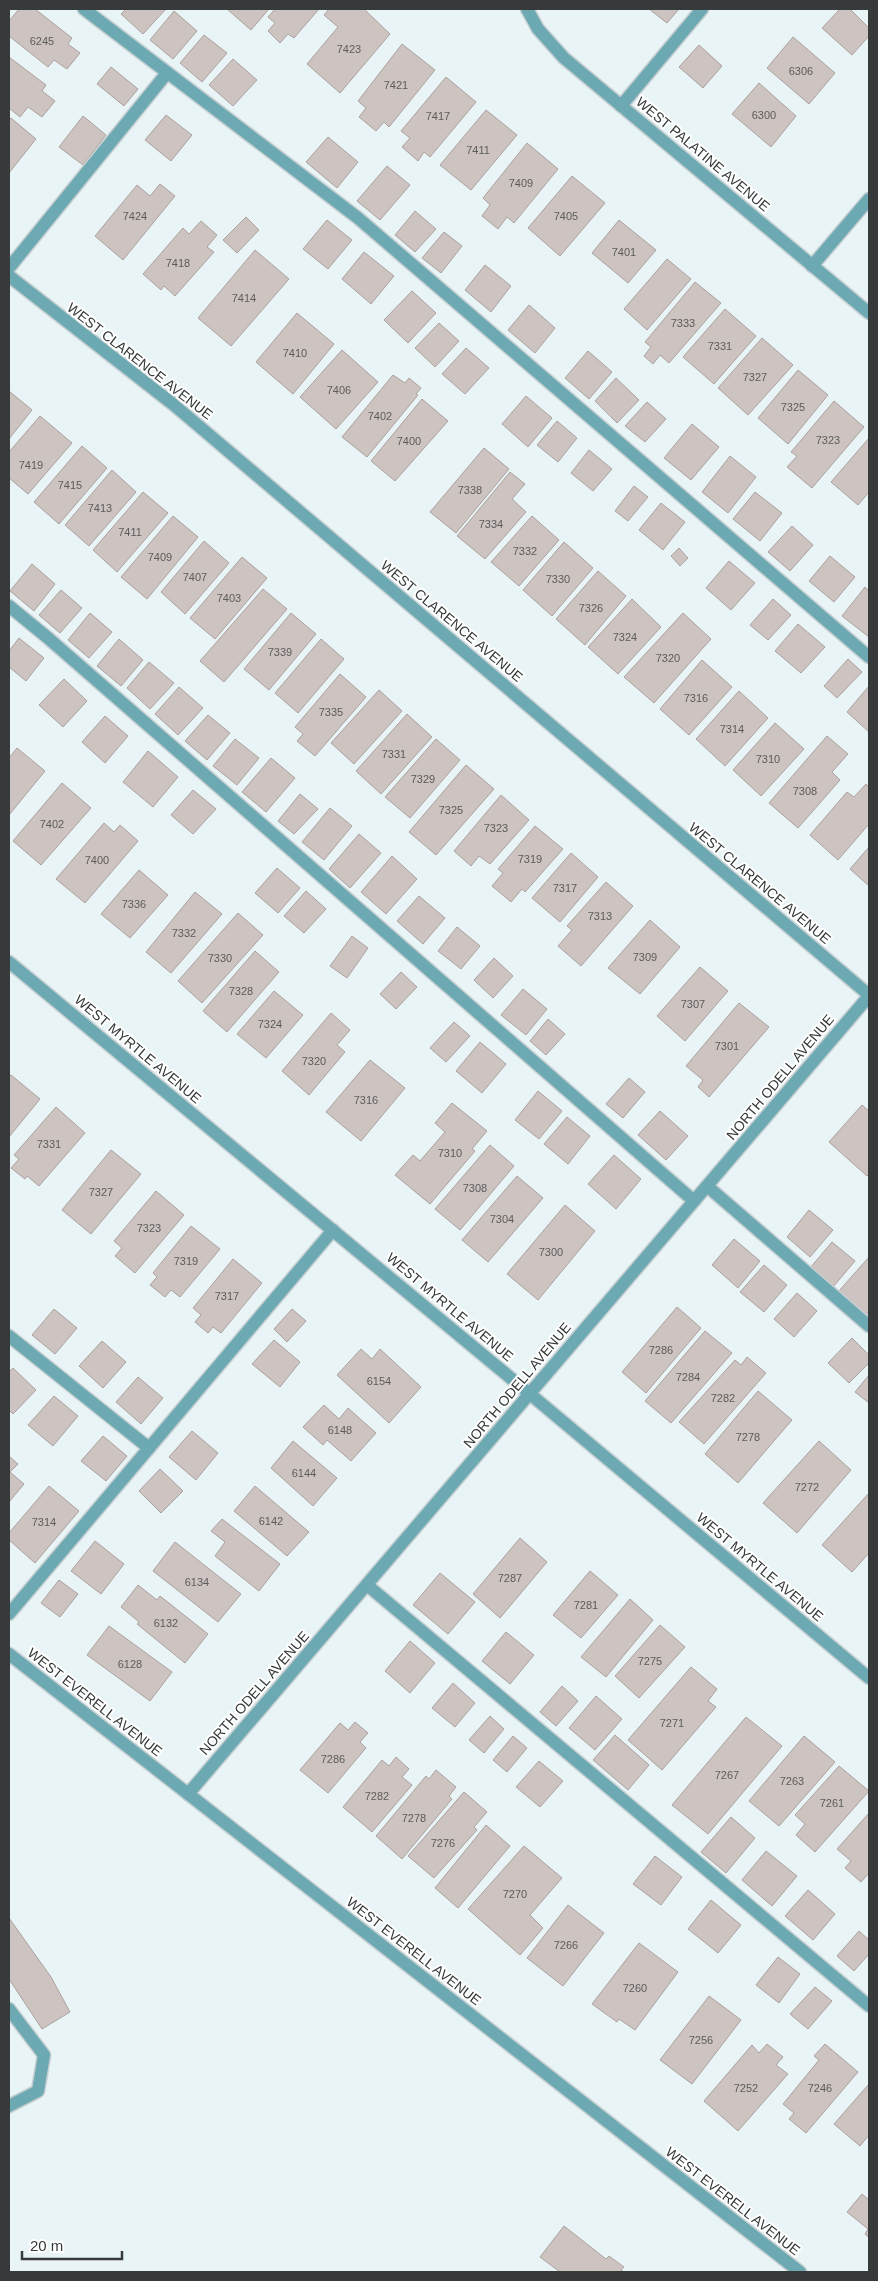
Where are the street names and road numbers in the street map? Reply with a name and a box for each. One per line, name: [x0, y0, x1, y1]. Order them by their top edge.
street label: WEST PALATINE AVENUE: [633, 93, 773, 215]
street label: WEST CLARENCE AVENUE: [64, 299, 216, 423]
street label: WEST CLARENCE AVENUE: [378, 557, 526, 685]
street label: WEST CLARENCE AVENUE: [686, 819, 834, 947]
street label: WEST MYRTLE AVENUE: [71, 991, 205, 1107]
street label: NORTH ODELL AVENUE: [723, 1011, 837, 1143]
street label: WEST MYRTLE AVENUE: [383, 1249, 517, 1365]
street label: NORTH ODELL AVENUE: [460, 1319, 574, 1451]
street label: WEST MYRTLE AVENUE: [693, 1509, 827, 1625]
street label: NORTH ODELL AVENUE: [196, 1628, 312, 1758]
street label: WEST EVERELL AVENUE: [25, 1645, 165, 1759]
street label: WEST EVERELL AVENUE: [344, 1894, 484, 2008]
street label: WEST EVERELL AVENUE: [663, 2144, 803, 2258]

